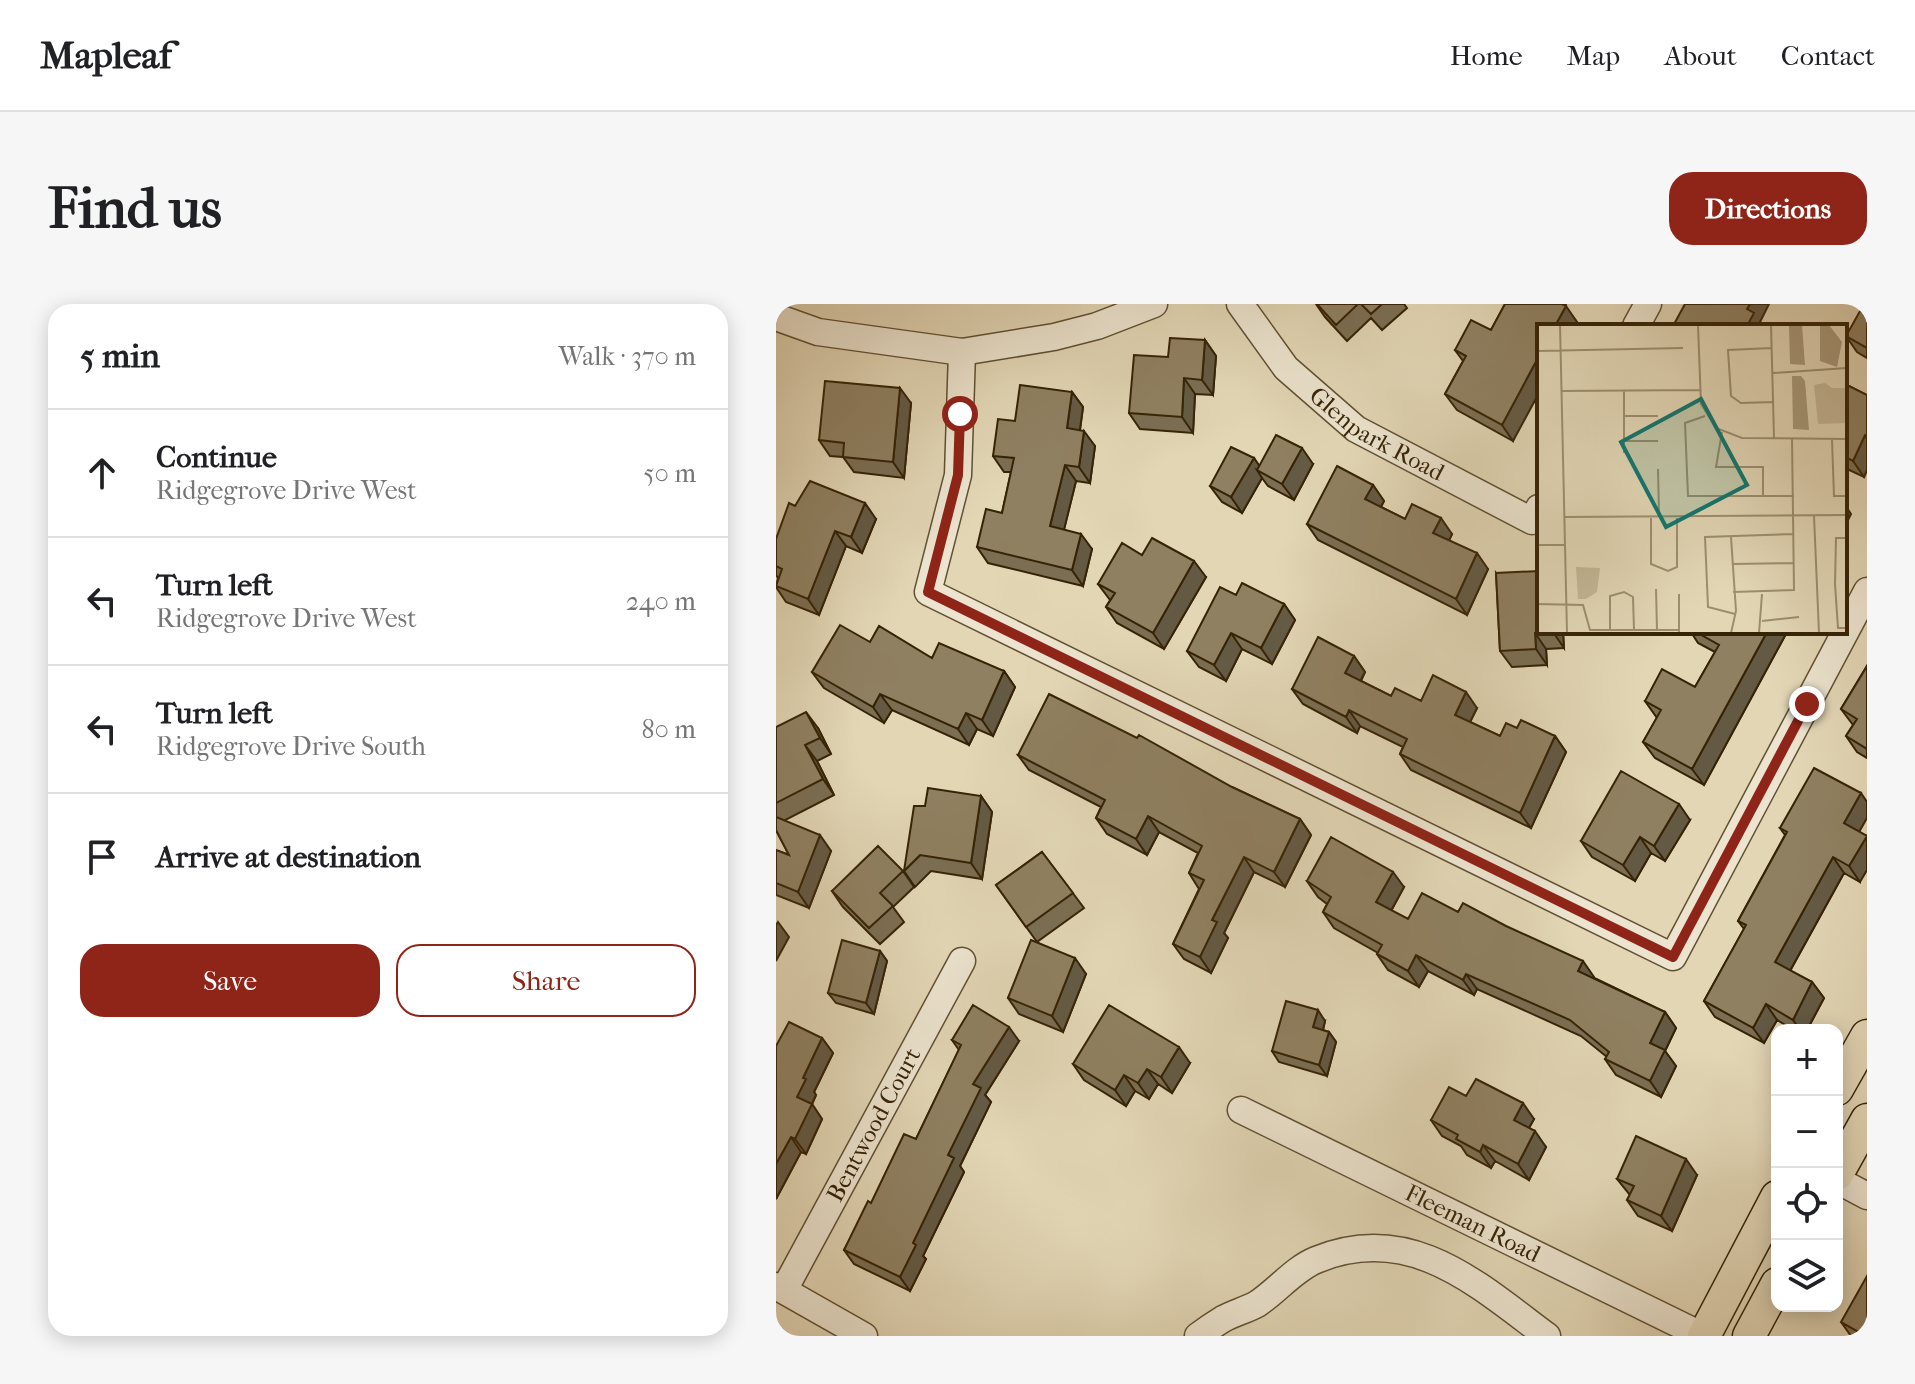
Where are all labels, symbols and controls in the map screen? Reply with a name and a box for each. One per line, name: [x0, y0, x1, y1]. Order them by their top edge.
text: Mapleaf: [40, 33, 172, 78]
text: Home: [1450, 39, 1523, 72]
text: Map: [1567, 39, 1620, 72]
text: About: [1664, 39, 1737, 72]
text: Contact: [1781, 39, 1875, 72]
button: Directions: [1669, 172, 1867, 245]
text: Find us: [48, 176, 222, 241]
inset map: [1537, 324, 1847, 634]
text: 5 min: [80, 336, 160, 376]
text: Walk · 370 m: [559, 341, 696, 372]
street label: Glenpark Road: [1304, 381, 1450, 487]
route start: [942, 396, 978, 432]
text: Continue: [156, 440, 277, 475]
icon: ahead: [80, 451, 124, 495]
text: 50 m: [643, 458, 696, 489]
text: Ridgegrove Drive West: [156, 475, 416, 506]
text: Turn left: [156, 568, 273, 603]
icon: left: [80, 579, 124, 623]
text: 240 m: [626, 586, 696, 617]
text: Ridgegrove Drive West: [156, 603, 416, 634]
route end: [1789, 686, 1825, 722]
text: Turn left: [156, 696, 273, 731]
icon: left: [80, 707, 124, 751]
text: 80 m: [641, 714, 696, 745]
text: Ridgegrove Drive South: [156, 731, 426, 762]
icon: arrive: [80, 835, 124, 879]
text: Arrive at destination: [156, 840, 421, 875]
button: Save: [80, 944, 380, 1017]
button: Share: [396, 944, 696, 1017]
map controls: [1771, 1024, 1843, 1312]
button: +: [1771, 1024, 1843, 1096]
street label: Bentwood Court: [821, 1043, 927, 1206]
button: −: [1771, 1096, 1843, 1168]
button: locate: [1771, 1168, 1843, 1240]
street label: Fleeman Road: [1401, 1179, 1546, 1269]
button: layers: [1771, 1240, 1843, 1312]

